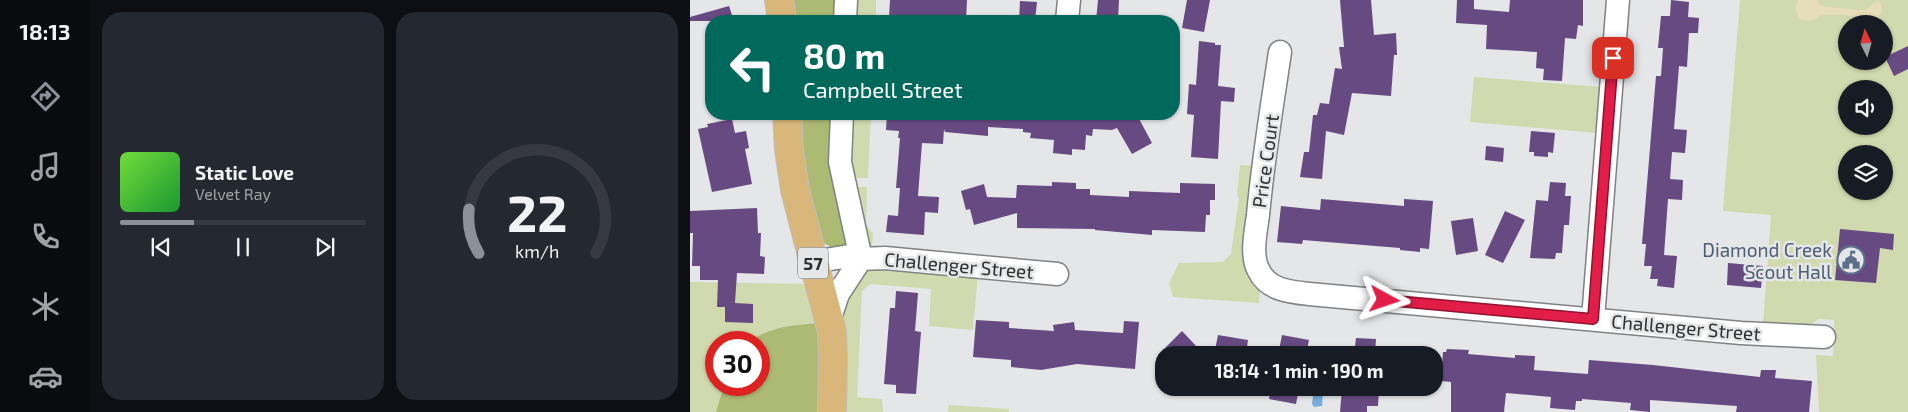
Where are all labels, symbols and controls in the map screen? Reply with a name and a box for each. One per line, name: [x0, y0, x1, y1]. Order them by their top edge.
north arrow: [1838, 15, 1892, 70]
map controls: [1838, 15, 1893, 200]
text: 18:13: [20, 18, 70, 44]
text: 80 m: [803, 34, 885, 76]
icon: left: [720, 35, 785, 100]
pin: [1592, 37, 1634, 79]
icon: arrive: [1599, 44, 1627, 72]
text: Campbell Street: [803, 76, 963, 102]
icon: directions: [28, 79, 63, 114]
button: sound: [1838, 80, 1893, 135]
street label: Price Court: [1247, 113, 1283, 209]
button: layers: [1838, 145, 1893, 200]
icon: music: [28, 149, 63, 184]
text: Static Love: [195, 161, 294, 184]
text: 22: [507, 180, 567, 242]
text: Velvet Ray: [195, 184, 271, 203]
icon: phone: [28, 219, 63, 254]
icon: previous: [147, 233, 175, 261]
icon: pause: [229, 233, 257, 261]
icon: next: [311, 233, 339, 261]
place label: Diamond Creek Scout Hall: [1702, 238, 1832, 283]
text: km/h: [515, 240, 559, 262]
public building icon: Diamond Creek Scout Hall: [1836, 245, 1866, 275]
street label: Challenger Street: [883, 247, 1035, 283]
road number: 57: [798, 248, 828, 278]
position arrow: [1358, 273, 1410, 325]
icon: climate: [28, 289, 63, 324]
street label: Challenger Street: [1610, 309, 1762, 345]
speed limit sign: 30: [705, 331, 770, 396]
icon: car: [28, 359, 63, 394]
text: 18:14 · 1 min · 190 m: [1214, 359, 1384, 382]

